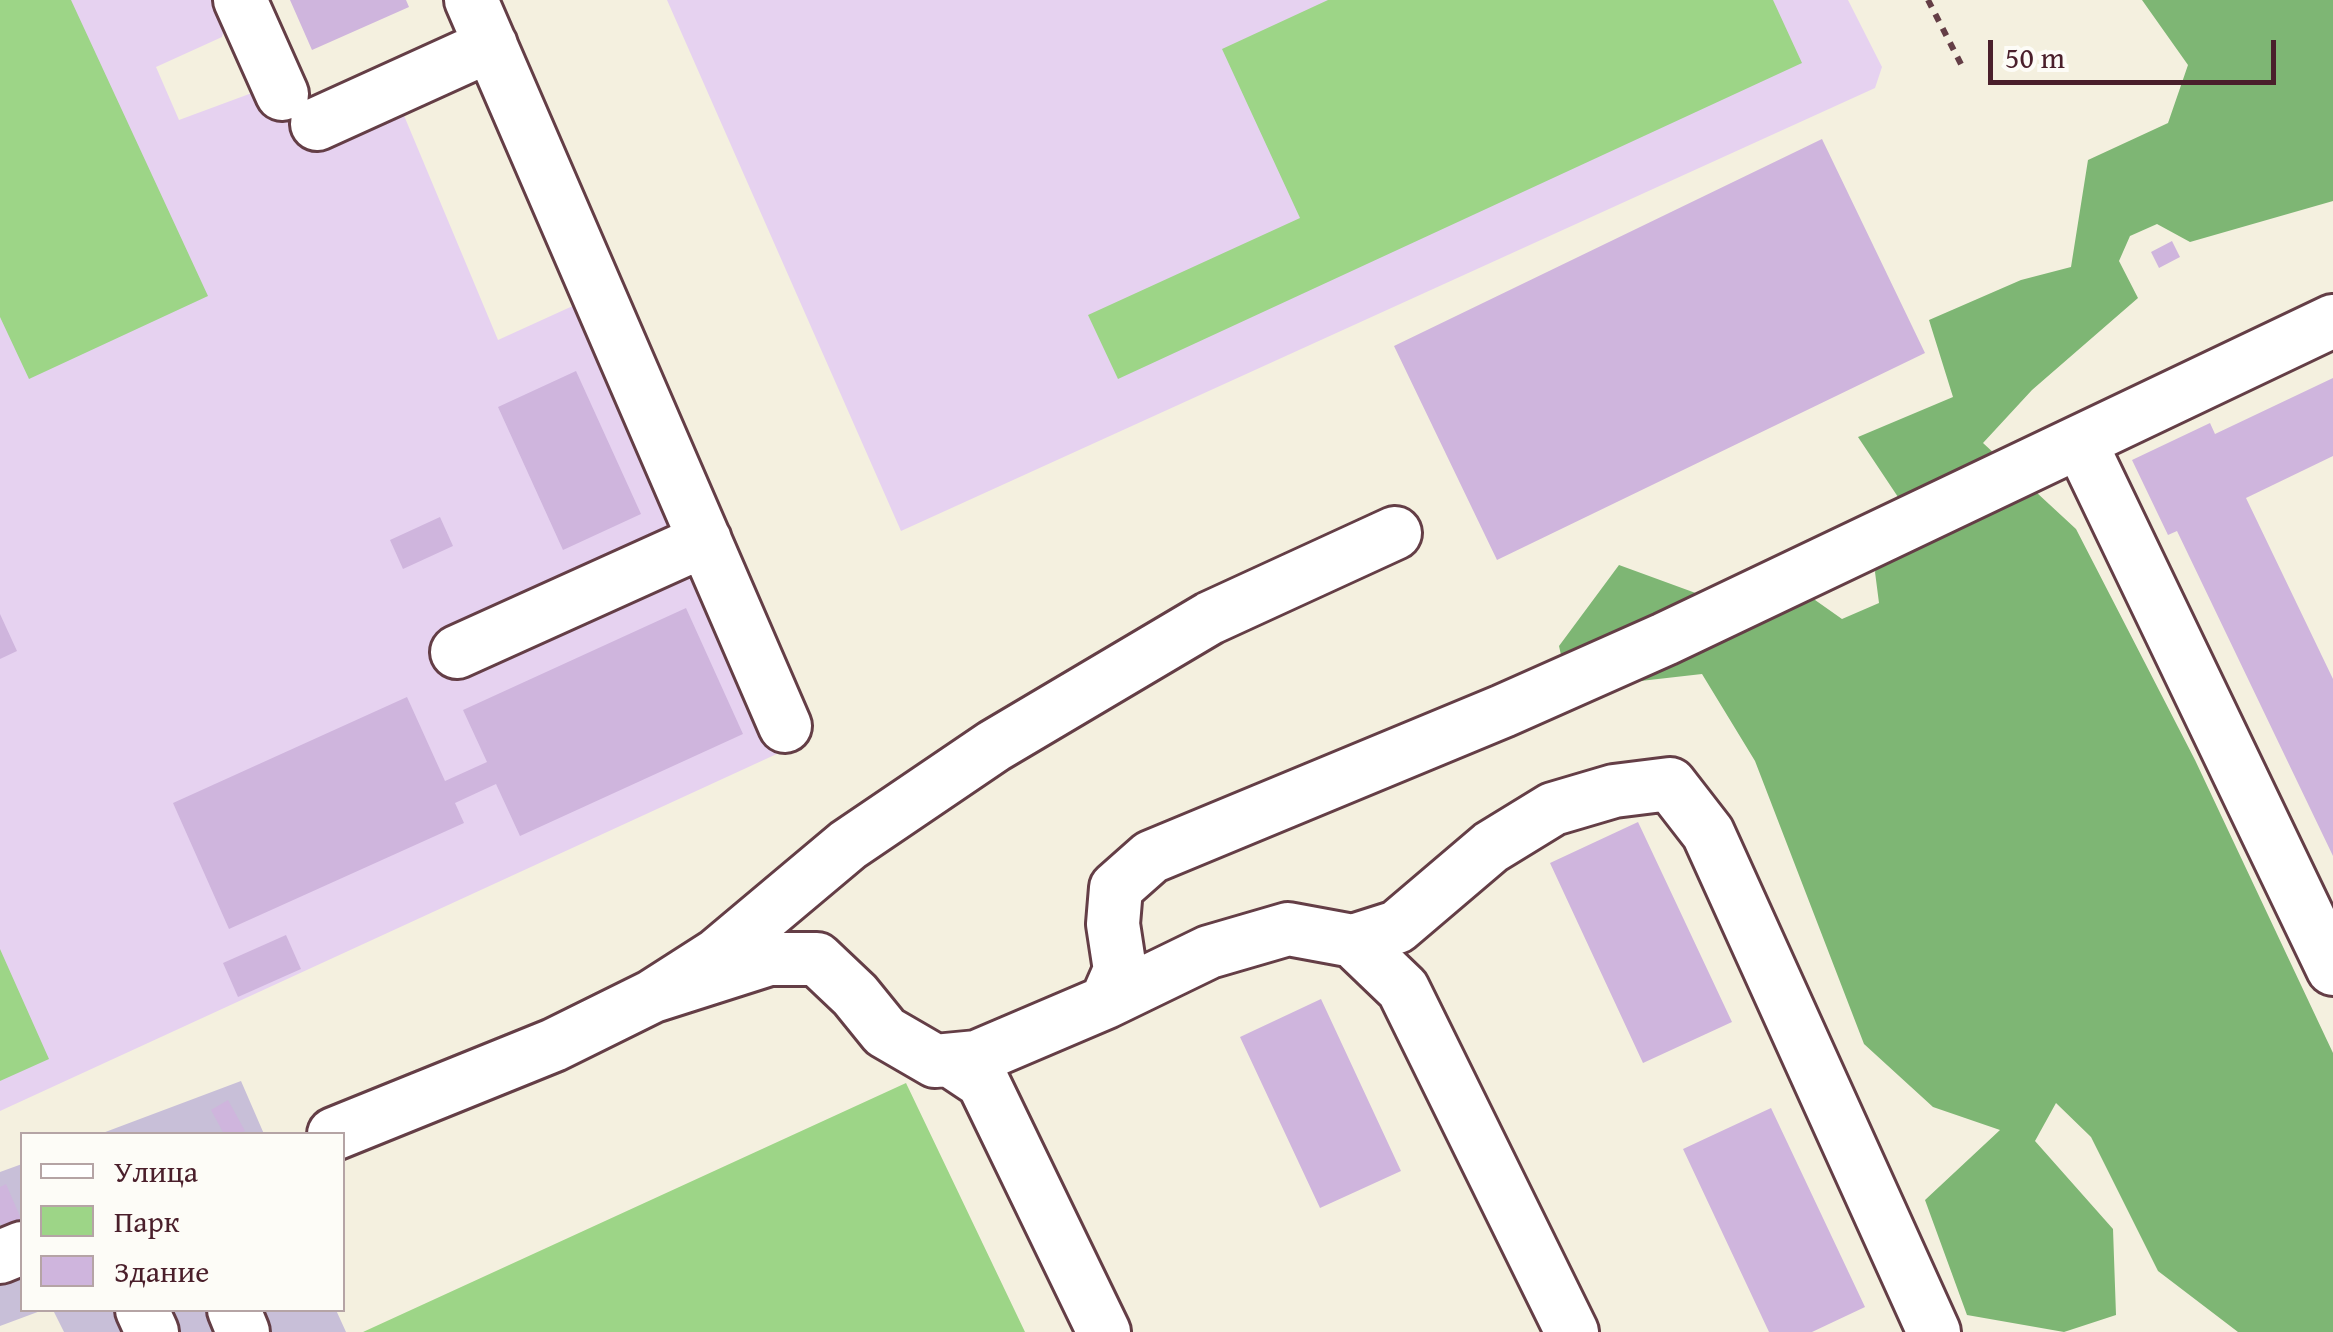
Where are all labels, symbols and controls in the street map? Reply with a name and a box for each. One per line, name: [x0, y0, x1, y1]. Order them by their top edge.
scale bar: [1993, 20, 2280, 82]
text: 50 m: [2005, 35, 2065, 79]
legend: [20, 1132, 345, 1312]
text: Улица: [114, 1149, 198, 1193]
text: Парк: [114, 1199, 180, 1243]
text: Здание: [114, 1249, 209, 1293]

